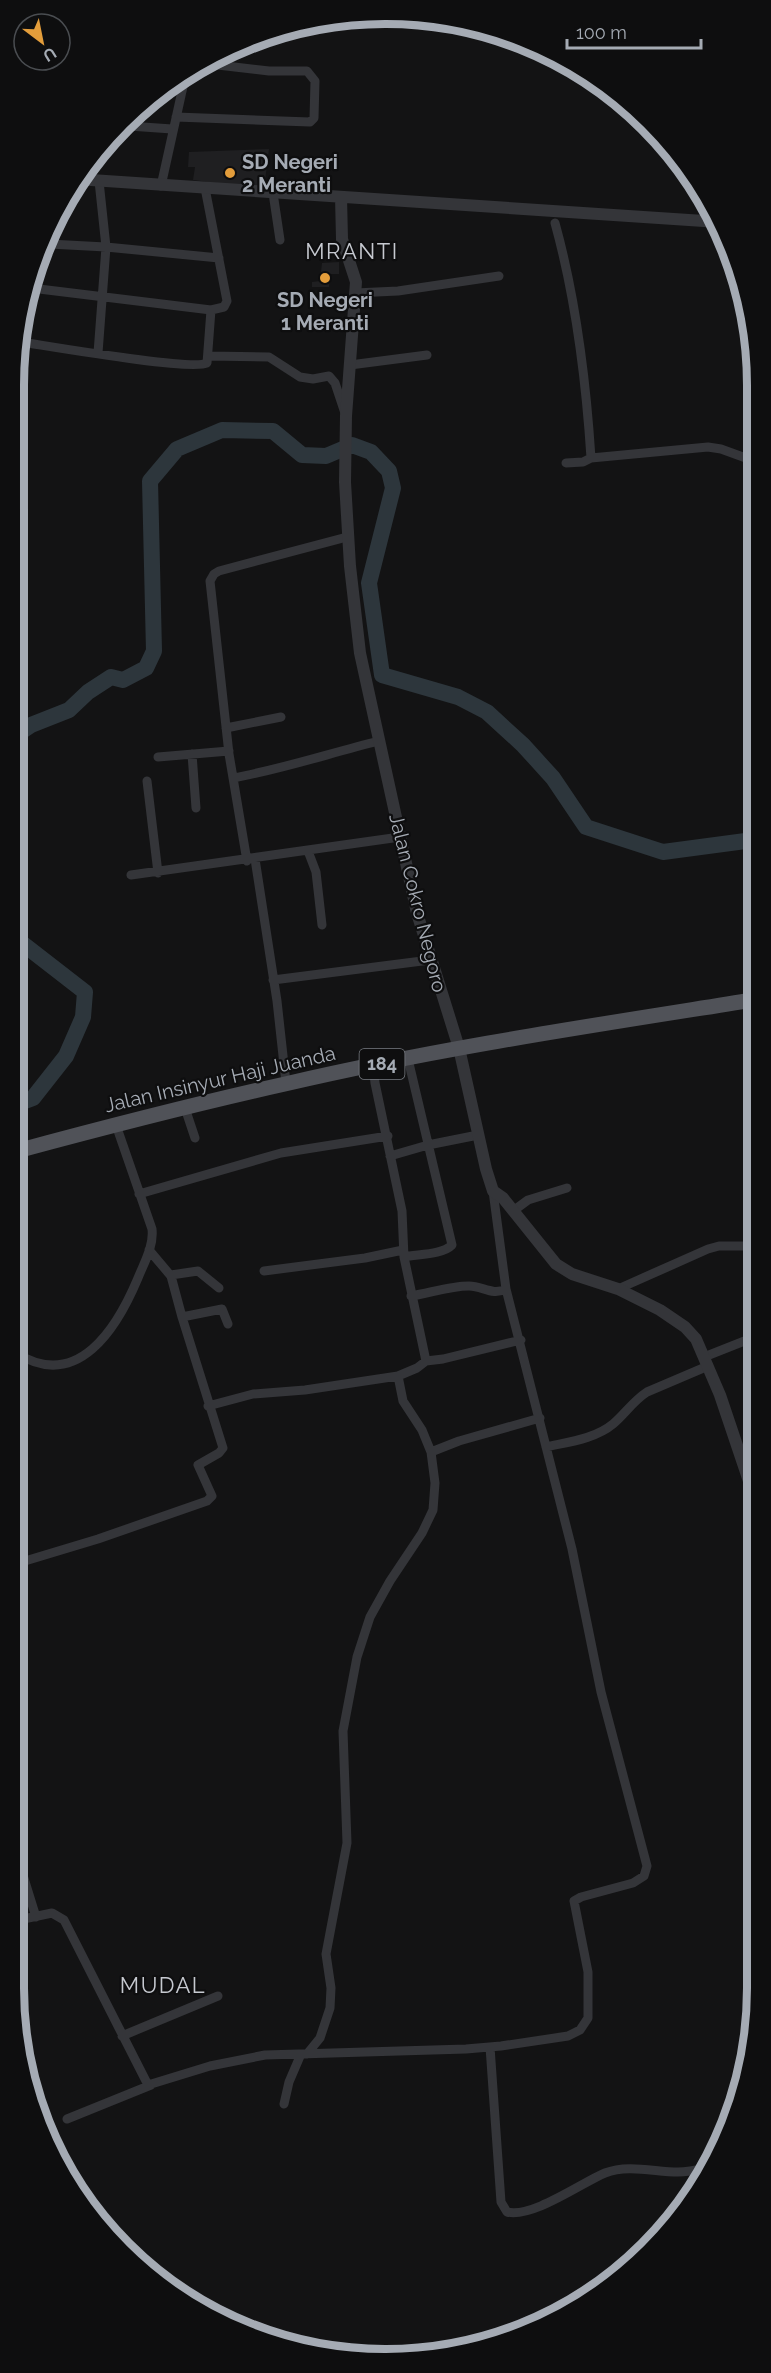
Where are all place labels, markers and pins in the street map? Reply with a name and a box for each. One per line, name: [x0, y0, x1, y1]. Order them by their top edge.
place label: SD Negeri 2 Meranti: [242, 150, 338, 197]
marker: SD Negeri 2 Meranti: [223, 166, 237, 180]
marker: SD Negeri 1 Meranti: [318, 271, 332, 285]
place label: SD Negeri 1 Meranti: [277, 288, 373, 335]

